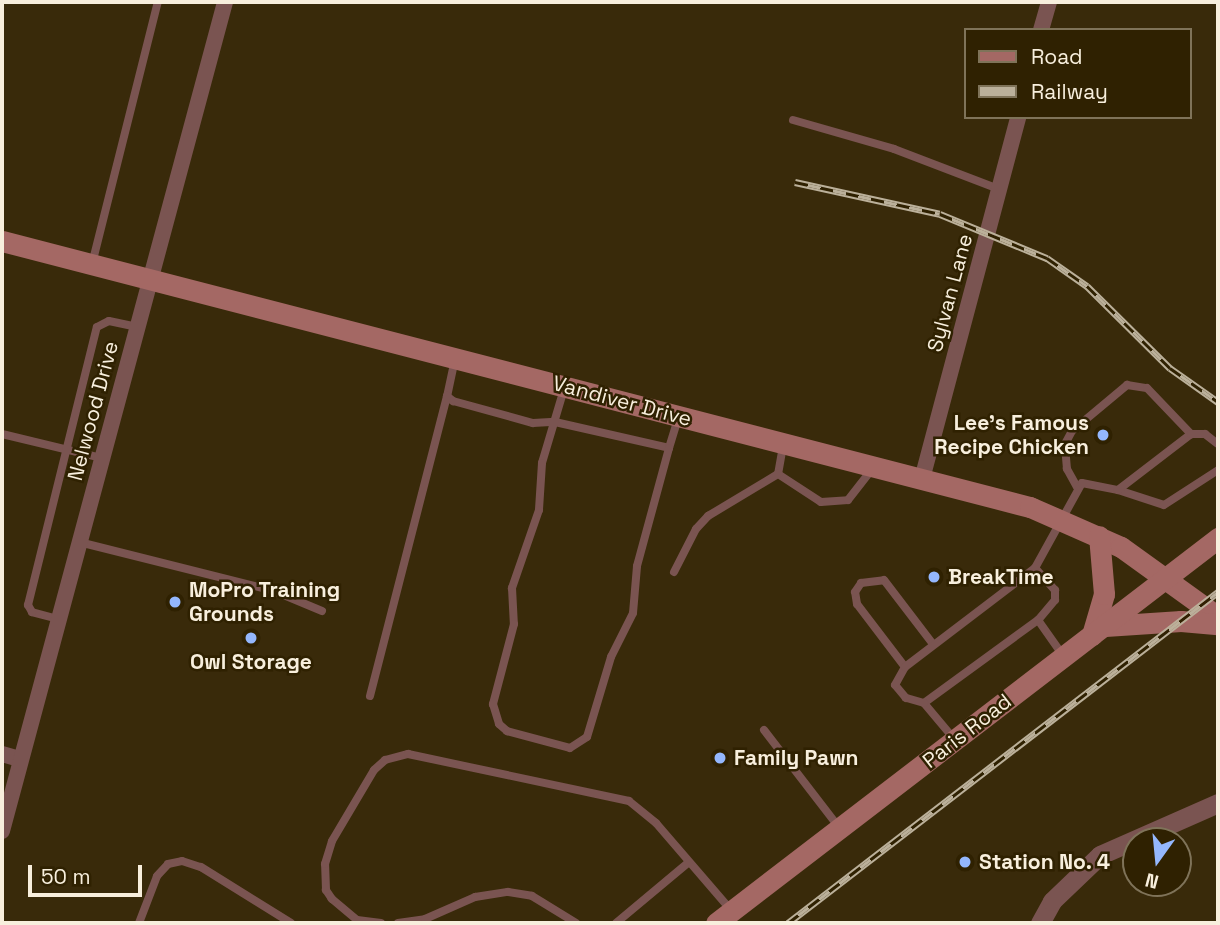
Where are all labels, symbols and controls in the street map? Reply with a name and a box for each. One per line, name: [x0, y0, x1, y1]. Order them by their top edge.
legend: [964, 28, 1192, 119]
text: Road: [1031, 43, 1083, 70]
text: Railway: [1031, 78, 1108, 105]
street label: Sylvan Lane: [922, 231, 978, 355]
street label: Nelwood Drive: [62, 339, 124, 483]
street label: Vandiver Drive: [550, 370, 694, 432]
place label: Lee's Famous Recipe Chicken: [934, 410, 1089, 460]
marker: Lee's Famous Recipe Chicken: [1095, 427, 1111, 443]
place label: BreakTime: [948, 564, 1054, 590]
marker: BreakTime: [926, 569, 942, 585]
place label: MoPro Training Grounds: [189, 577, 341, 627]
marker: MoPro Training Grounds: [167, 594, 183, 610]
marker: Owl Storage: [243, 630, 259, 646]
place label: Owl Storage: [190, 649, 312, 675]
street label: Paris Road: [918, 689, 1016, 773]
place label: Family Pawn: [734, 745, 859, 771]
marker: Family Pawn: [712, 750, 728, 766]
north arrow: [1122, 827, 1192, 897]
place label: Station No. 4: [979, 849, 1111, 875]
scale bar: [32, 852, 145, 896]
marker: Station No. 4: [957, 854, 973, 870]
text: 50 m: [41, 863, 91, 890]
text: N: [1143, 867, 1161, 895]

